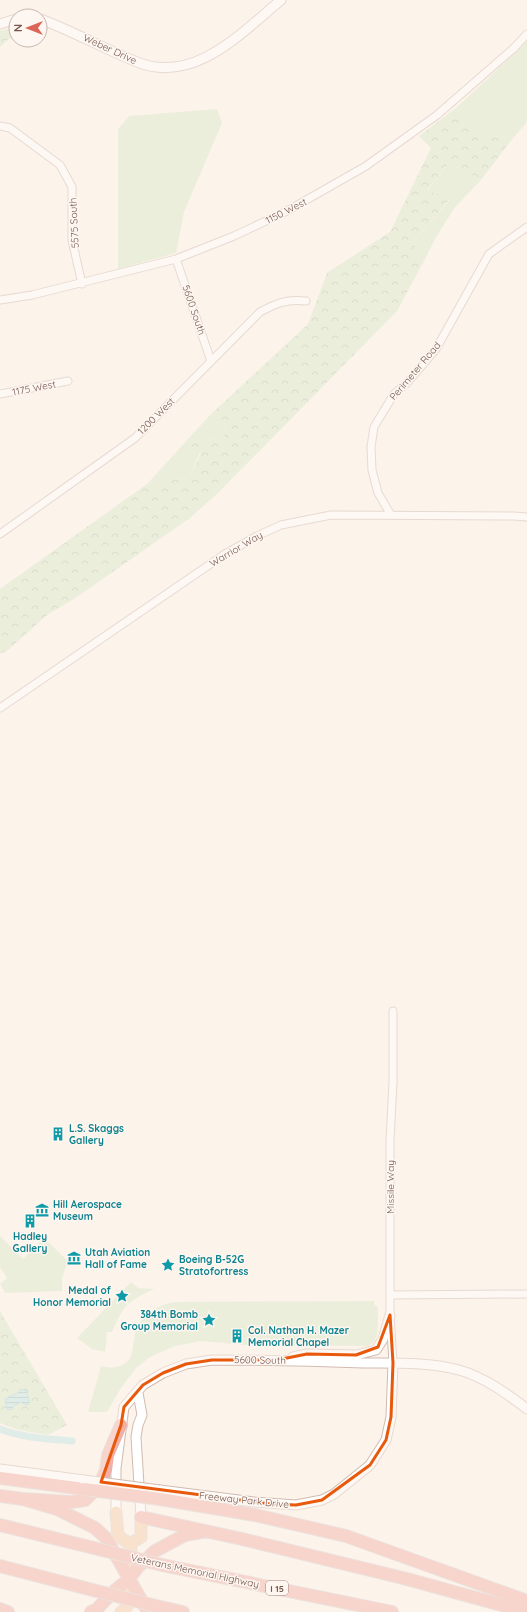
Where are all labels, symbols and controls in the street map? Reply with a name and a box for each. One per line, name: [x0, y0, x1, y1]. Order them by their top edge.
north arrow: [8, 8, 48, 48]
text: N: [11, 24, 25, 32]
street label: Weber Drive: [81, 31, 139, 67]
street label: 1150 West: [263, 195, 309, 227]
street label: 5575 South: [66, 197, 82, 249]
street label: 5600 South: [179, 283, 209, 337]
street label: Perimeter Road: [387, 339, 443, 403]
street label: 1175 West: [11, 377, 57, 399]
street label: 1200 West: [135, 394, 178, 437]
street label: Warrior Way: [207, 528, 265, 570]
place label: L.S. Skaggs Gallery: [69, 1122, 124, 1147]
building icon: L.S. Skaggs Gallery: [50, 1126, 66, 1142]
street label: Missile Way: [384, 1160, 397, 1214]
place label: Hill Aerospace Museum: [53, 1198, 122, 1223]
museum icon: Hill Aerospace Museum: [34, 1202, 50, 1218]
building icon: Hadley Gallery: [22, 1213, 38, 1229]
place label: Hadley Gallery: [13, 1230, 48, 1255]
place label: Utah Aviation Hall of Fame: [85, 1246, 150, 1271]
museum icon: Utah Aviation Hall of Fame: [66, 1250, 82, 1266]
place label: Boeing B-52G Stratofortress: [179, 1253, 248, 1278]
place icon: Boeing B-52G Stratofortress: [160, 1257, 176, 1273]
place label: Medal of Honor Memorial: [33, 1284, 112, 1309]
place icon: Medal of Honor Memorial: [114, 1288, 130, 1304]
place label: 384th Bomb Group Memorial: [121, 1308, 198, 1333]
place icon: 384th Bomb Group Memorial: [201, 1312, 217, 1328]
place label: Col. Nathan H. Mazer Memorial Chapel: [248, 1324, 350, 1349]
building icon: Col. Nathan H. Mazer Memorial Chapel: [229, 1328, 245, 1344]
street label: 5600 South: [234, 1353, 286, 1367]
street label: Freeway Park Drive: [198, 1489, 290, 1511]
street label: Veterans Memorial Highway: [130, 1551, 260, 1591]
road number: I 15: [266, 1581, 288, 1595]

